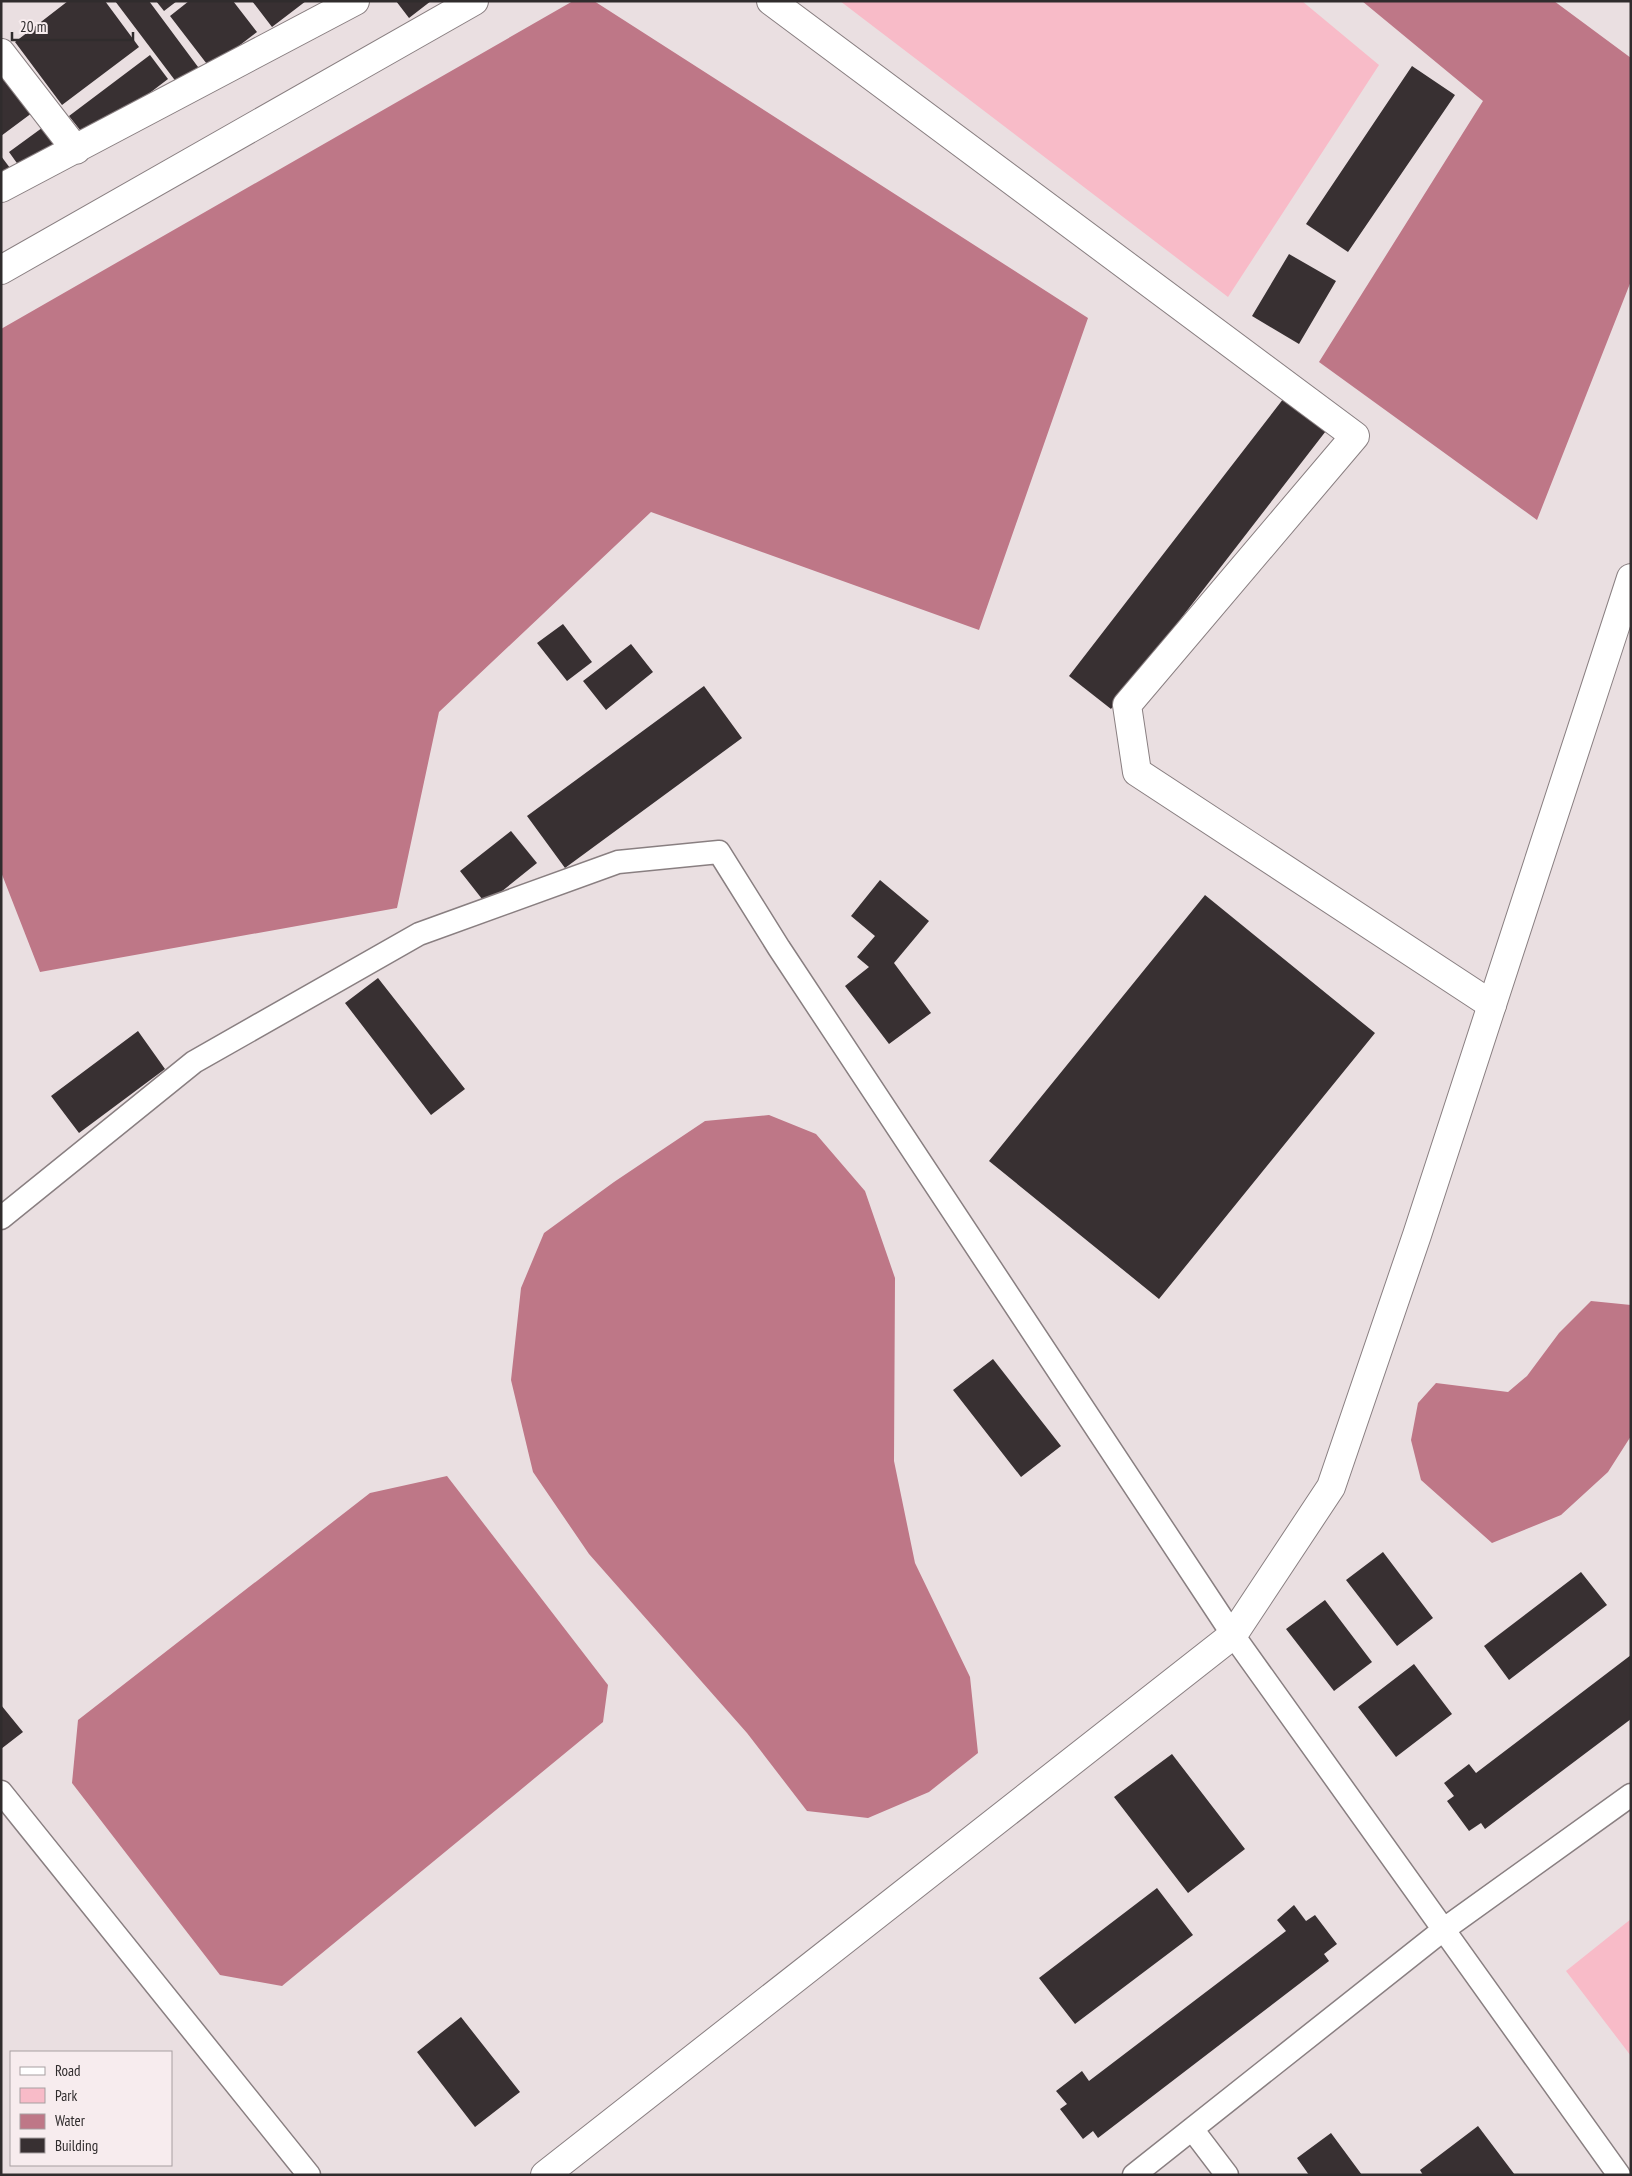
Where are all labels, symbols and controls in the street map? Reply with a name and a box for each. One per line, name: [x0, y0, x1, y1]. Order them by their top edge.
scale bar: [12, 10, 134, 42]
text: 20 m: [20, 17, 46, 36]
legend: [10, 2051, 172, 2166]
text: Road: [55, 2061, 81, 2080]
text: Park: [55, 2086, 77, 2105]
text: Water: [55, 2111, 86, 2130]
text: Building: [55, 2136, 98, 2155]

